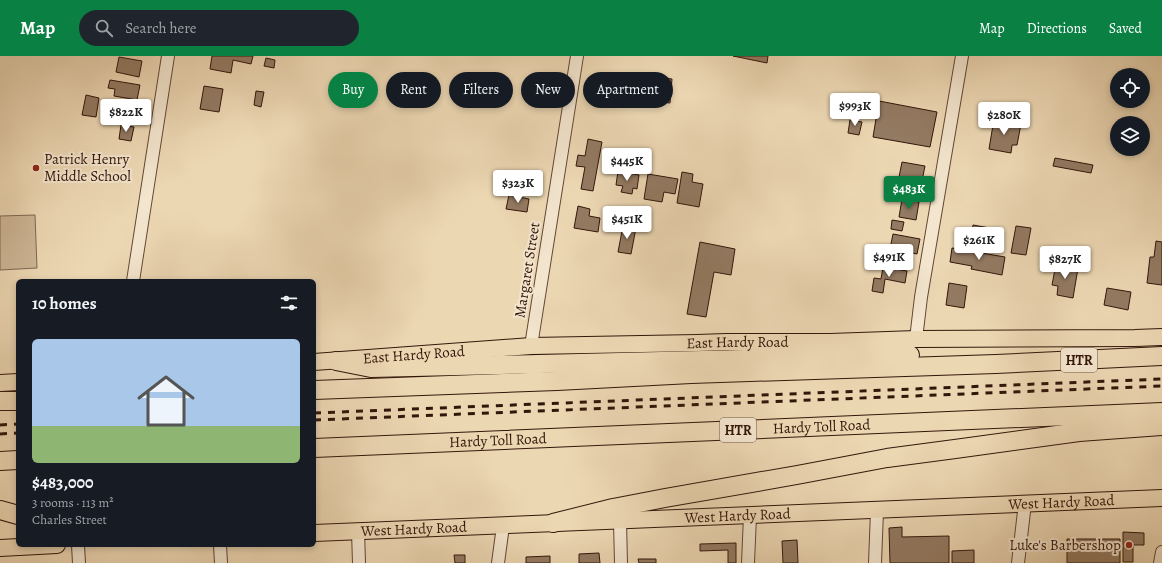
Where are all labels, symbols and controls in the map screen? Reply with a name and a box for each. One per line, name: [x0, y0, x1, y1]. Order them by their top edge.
search box: [79, 10, 359, 46]
text: Map: [20, 15, 55, 41]
icon: search: [93, 17, 115, 39]
text: Search here: [125, 18, 197, 38]
text: Map: [979, 19, 1005, 38]
text: Directions: [1027, 19, 1087, 38]
text: Saved: [1109, 19, 1142, 38]
map controls: [1110, 68, 1150, 156]
button: locate: [1110, 68, 1150, 108]
chip: Buy: [328, 72, 378, 108]
chip: Rent: [386, 72, 441, 108]
chip: Filters: [449, 72, 513, 108]
chip: New: [521, 72, 575, 108]
chip: Apartment: [583, 72, 673, 108]
pin: $993K: [827, 93, 883, 127]
text: $993K: [839, 97, 871, 114]
pin: $822K: [98, 99, 154, 133]
pin: $280K: [976, 102, 1032, 136]
text: $822K: [109, 103, 143, 120]
text: $280K: [987, 106, 1021, 123]
button: layers: [1110, 116, 1150, 156]
pin: $445K: [599, 148, 655, 182]
place label: Patrick Henry Middle School: [44, 149, 131, 186]
text: $445K: [611, 152, 643, 169]
marker: Patrick Henry Middle School: [31, 163, 41, 173]
pin: $323K: [490, 170, 546, 204]
text: $323K: [502, 174, 534, 191]
pin: $483K: [881, 176, 937, 210]
text: $483K: [893, 180, 925, 197]
pin: $451K: [599, 206, 655, 240]
text: $451K: [612, 210, 642, 227]
street label: Margaret Street: [510, 221, 544, 319]
pin: $261K: [951, 227, 1007, 261]
text: $261K: [963, 231, 995, 248]
pin: $491K: [861, 244, 917, 278]
pin: $827K: [1037, 246, 1093, 280]
text: $491K: [873, 248, 905, 265]
text: $827K: [1049, 250, 1081, 267]
text: 10 homes: [32, 292, 97, 315]
icon: filters: [278, 292, 300, 314]
street label: East Hardy Road: [686, 332, 789, 353]
street label: East Hardy Road: [362, 341, 466, 368]
road number: HTR: [1061, 348, 1097, 372]
icon: home: [130, 365, 202, 437]
street label: Hardy Toll Road: [772, 414, 872, 439]
road number: HTR: [720, 418, 756, 442]
street label: Hardy Toll Road: [449, 428, 548, 452]
text: $483,000: [32, 471, 94, 494]
street label: West Hardy Road: [1007, 490, 1116, 514]
text: 3 rooms · 113 m²: [32, 494, 114, 511]
street label: West Hardy Road: [683, 503, 792, 528]
text: Charles Street: [32, 511, 107, 528]
street label: West Hardy Road: [359, 517, 468, 541]
place label: Luke's Barbershop: [1009, 535, 1121, 555]
marker: Luke's Barbershop: [1124, 540, 1134, 550]

